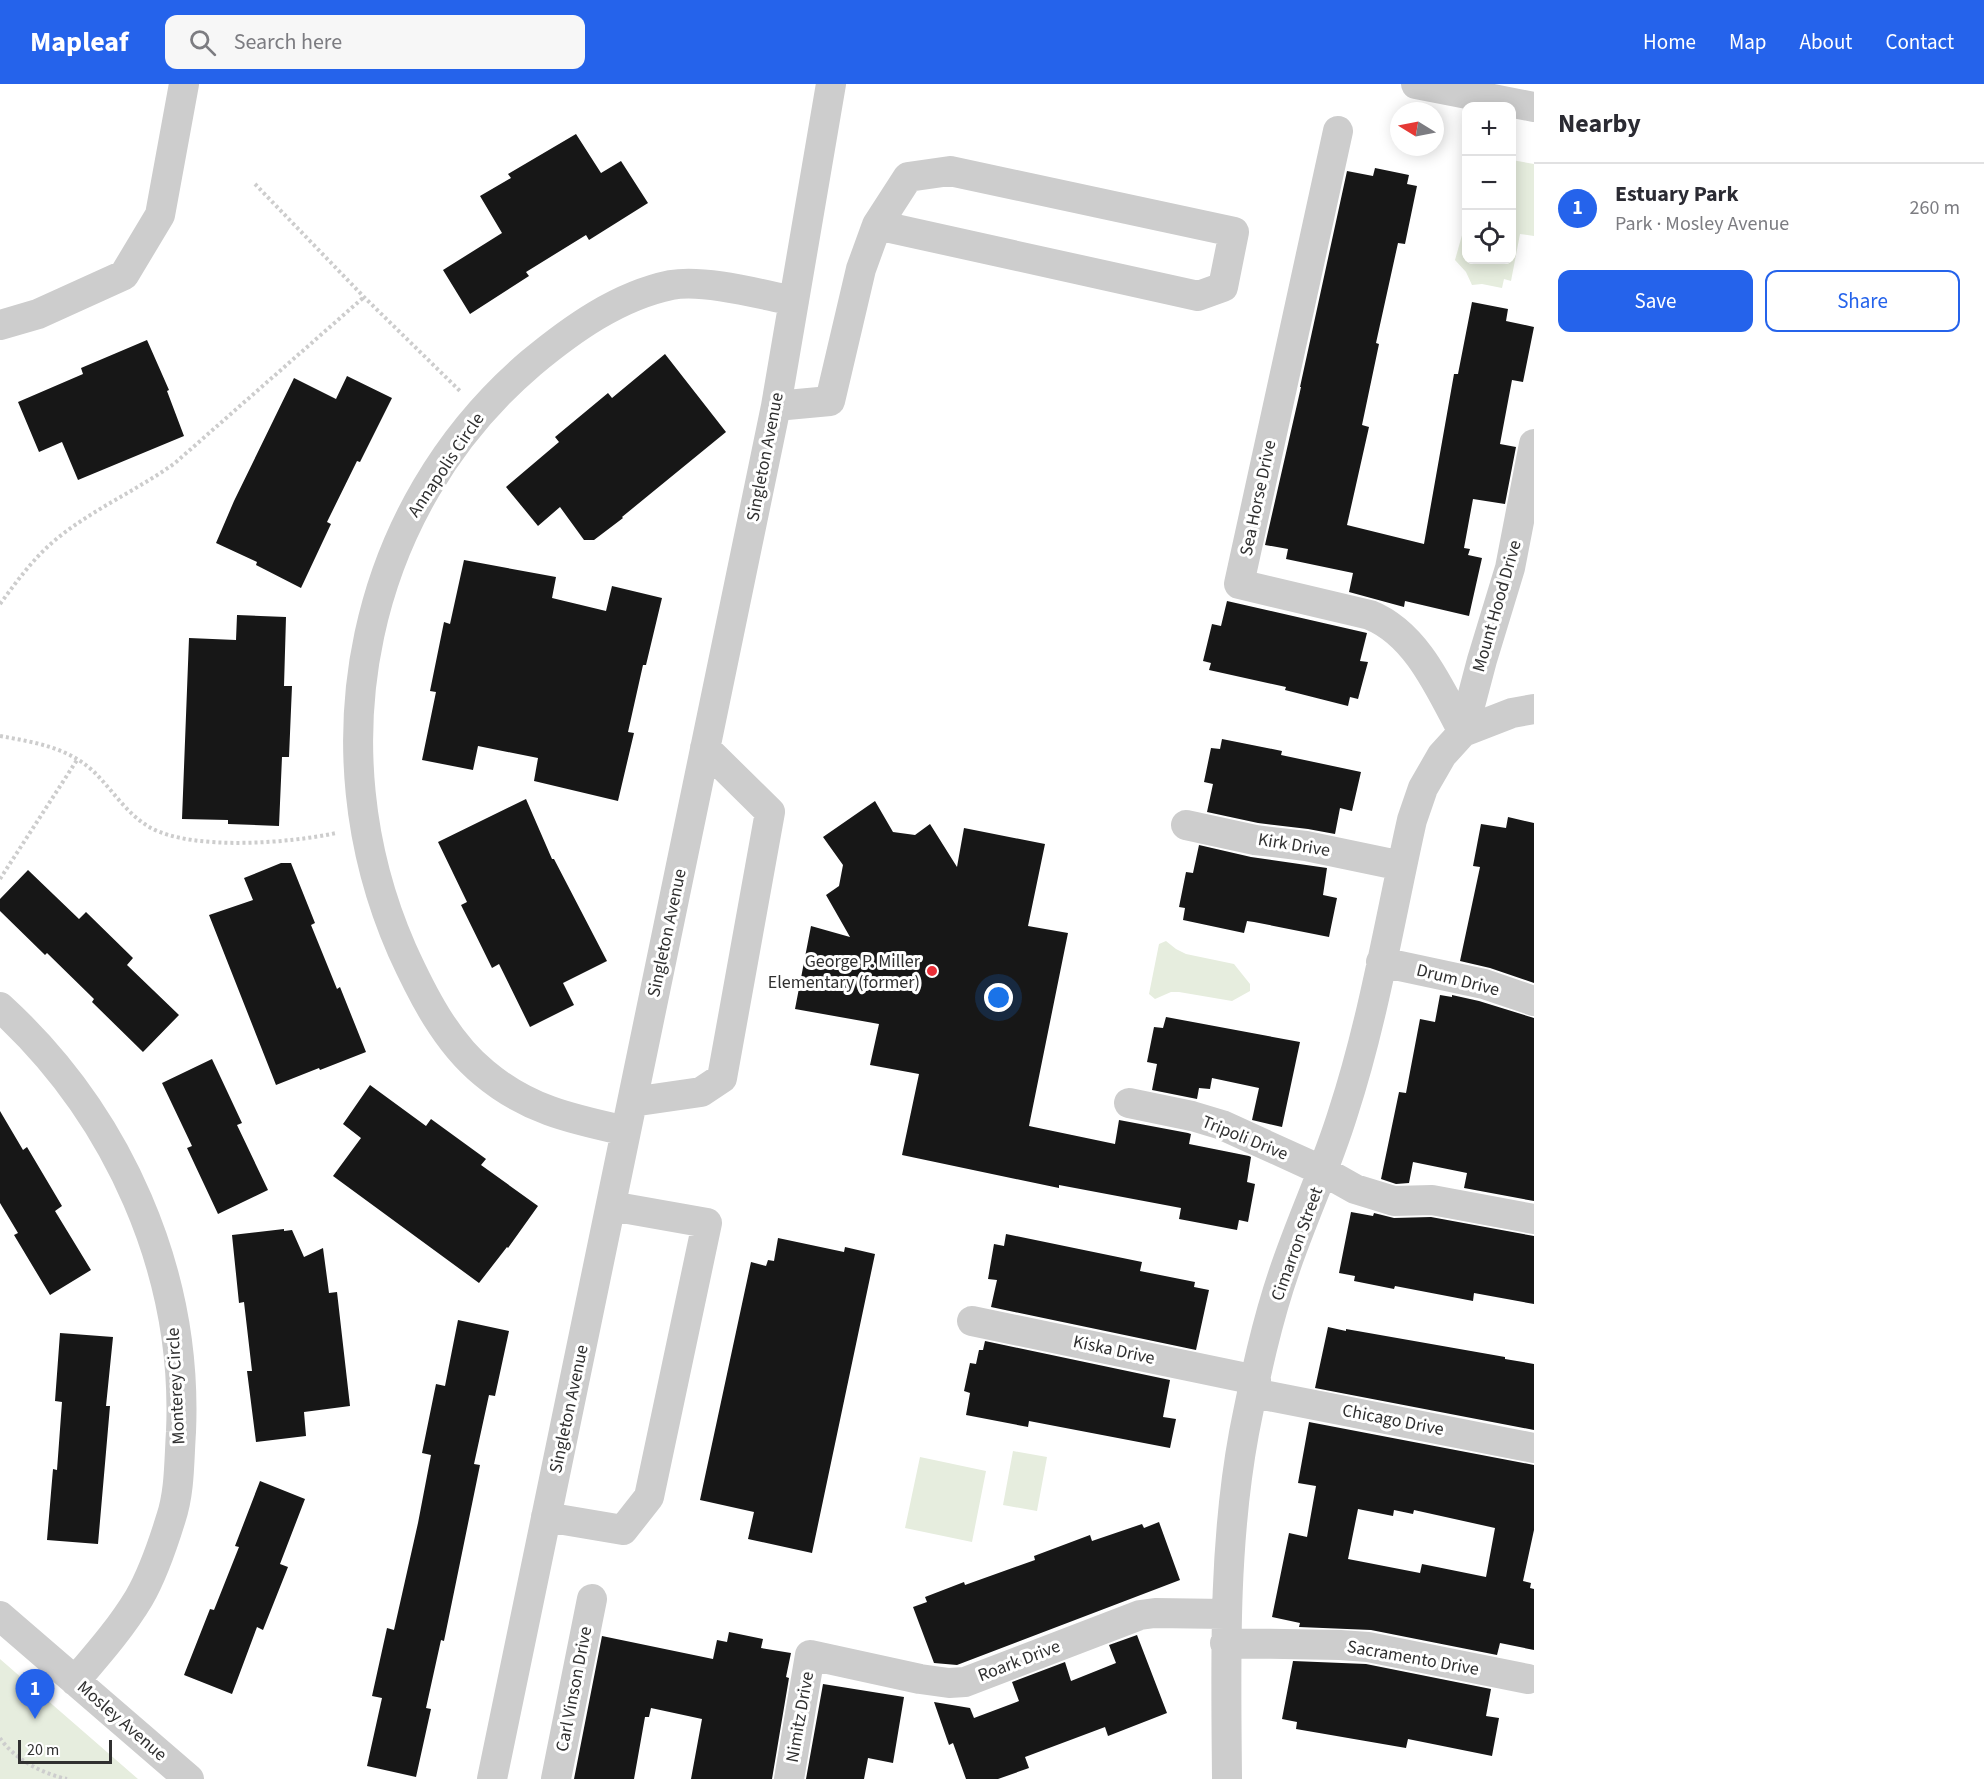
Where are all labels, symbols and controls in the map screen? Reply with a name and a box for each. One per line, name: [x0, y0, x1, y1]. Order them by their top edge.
search box: [165, 15, 585, 69]
text: Mapleaf: [30, 22, 129, 62]
icon: search: [186, 26, 219, 59]
text: Search here: [234, 26, 342, 58]
text: Home: [1643, 27, 1696, 57]
text: Map: [1729, 27, 1767, 57]
text: About: [1800, 27, 1852, 57]
text: Contact: [1885, 27, 1954, 57]
north arrow: [1390, 102, 1444, 156]
map controls: [1462, 102, 1516, 264]
button: +: [1462, 102, 1516, 156]
text: Nearby: [1558, 105, 1641, 142]
button: −: [1462, 156, 1516, 210]
text: Estuary Park: [1615, 178, 1738, 210]
text: 1: [1572, 194, 1583, 222]
text: 260 m: [1910, 194, 1960, 222]
button: locate: [1462, 210, 1516, 264]
text: Park · Mosley Avenue: [1615, 210, 1789, 238]
button: Save: [1558, 270, 1753, 332]
button: Share: [1765, 270, 1960, 332]
street label: Singleton Avenue: [740, 390, 790, 524]
street label: Annapolis Circle: [402, 408, 490, 522]
street label: Sea Horse Drive: [1234, 438, 1282, 558]
street label: Mount Hood Drive: [1466, 537, 1528, 675]
street label: Kirk Drive: [1256, 827, 1332, 863]
street label: Singleton Avenue: [641, 866, 693, 1000]
place label: George P. Miller Elementary (former): [768, 949, 921, 995]
street label: Drum Drive: [1414, 958, 1502, 1002]
marker: George P. Miller Elementary (former): [925, 964, 939, 978]
your location: [984, 983, 1013, 1012]
street label: Tripoli Drive: [1198, 1109, 1292, 1167]
street label: Cimarron Street: [1265, 1184, 1329, 1304]
street label: Monterey Circle: [160, 1327, 192, 1445]
street label: Kiska Drive: [1071, 1329, 1157, 1371]
street label: Singleton Avenue: [543, 1342, 595, 1476]
street label: Chicago Drive: [1340, 1398, 1446, 1442]
street label: Carl Vinson Drive: [550, 1624, 598, 1754]
street label: Roark Drive: [974, 1634, 1064, 1688]
street label: Sacramento Drive: [1345, 1634, 1481, 1682]
pin: 1: [15, 1670, 54, 1719]
street label: Nimitz Drive: [780, 1670, 820, 1764]
street label: Mosley Avenue: [72, 1675, 172, 1767]
scale bar: [18, 1737, 112, 1764]
text: 20 m: [27, 1739, 59, 1761]

